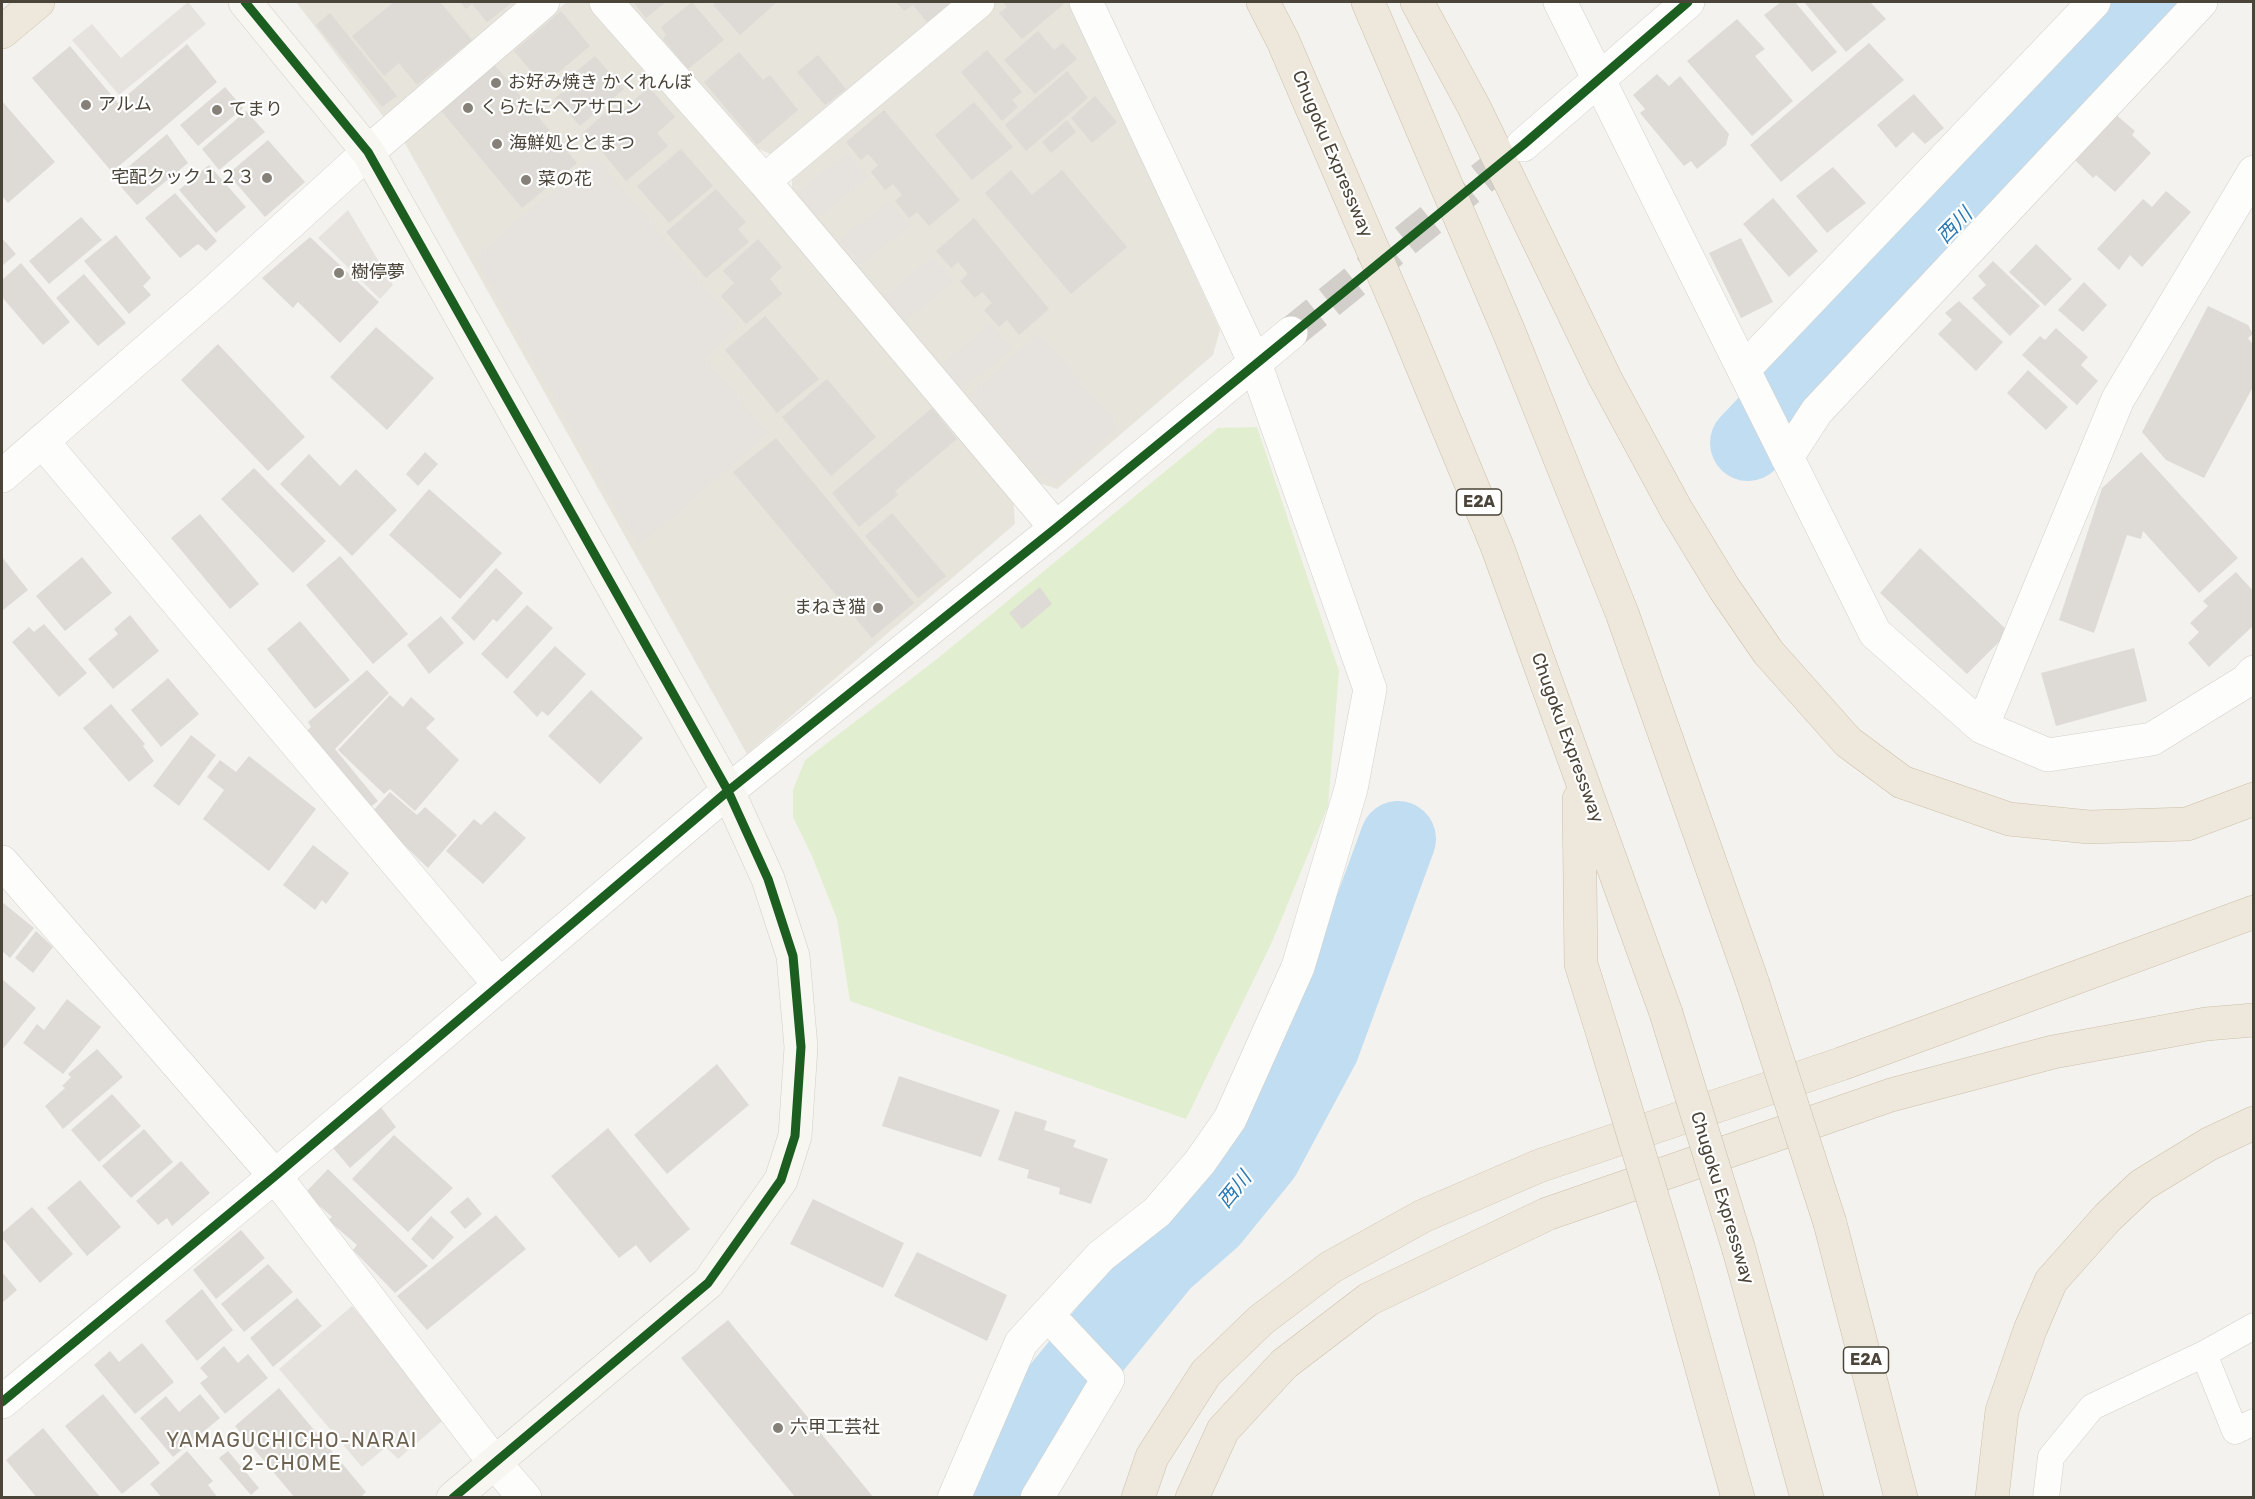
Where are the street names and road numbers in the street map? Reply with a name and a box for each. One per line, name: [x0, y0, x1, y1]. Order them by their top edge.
street label: Chugoku Expressway: [1287, 67, 1377, 241]
road number: E2A: [1456, 489, 1502, 515]
street label: Chugoku Expressway: [1526, 650, 1608, 826]
street label: Chugoku Expressway: [1685, 1109, 1759, 1287]
road number: E2A: [1844, 1347, 1888, 1373]

